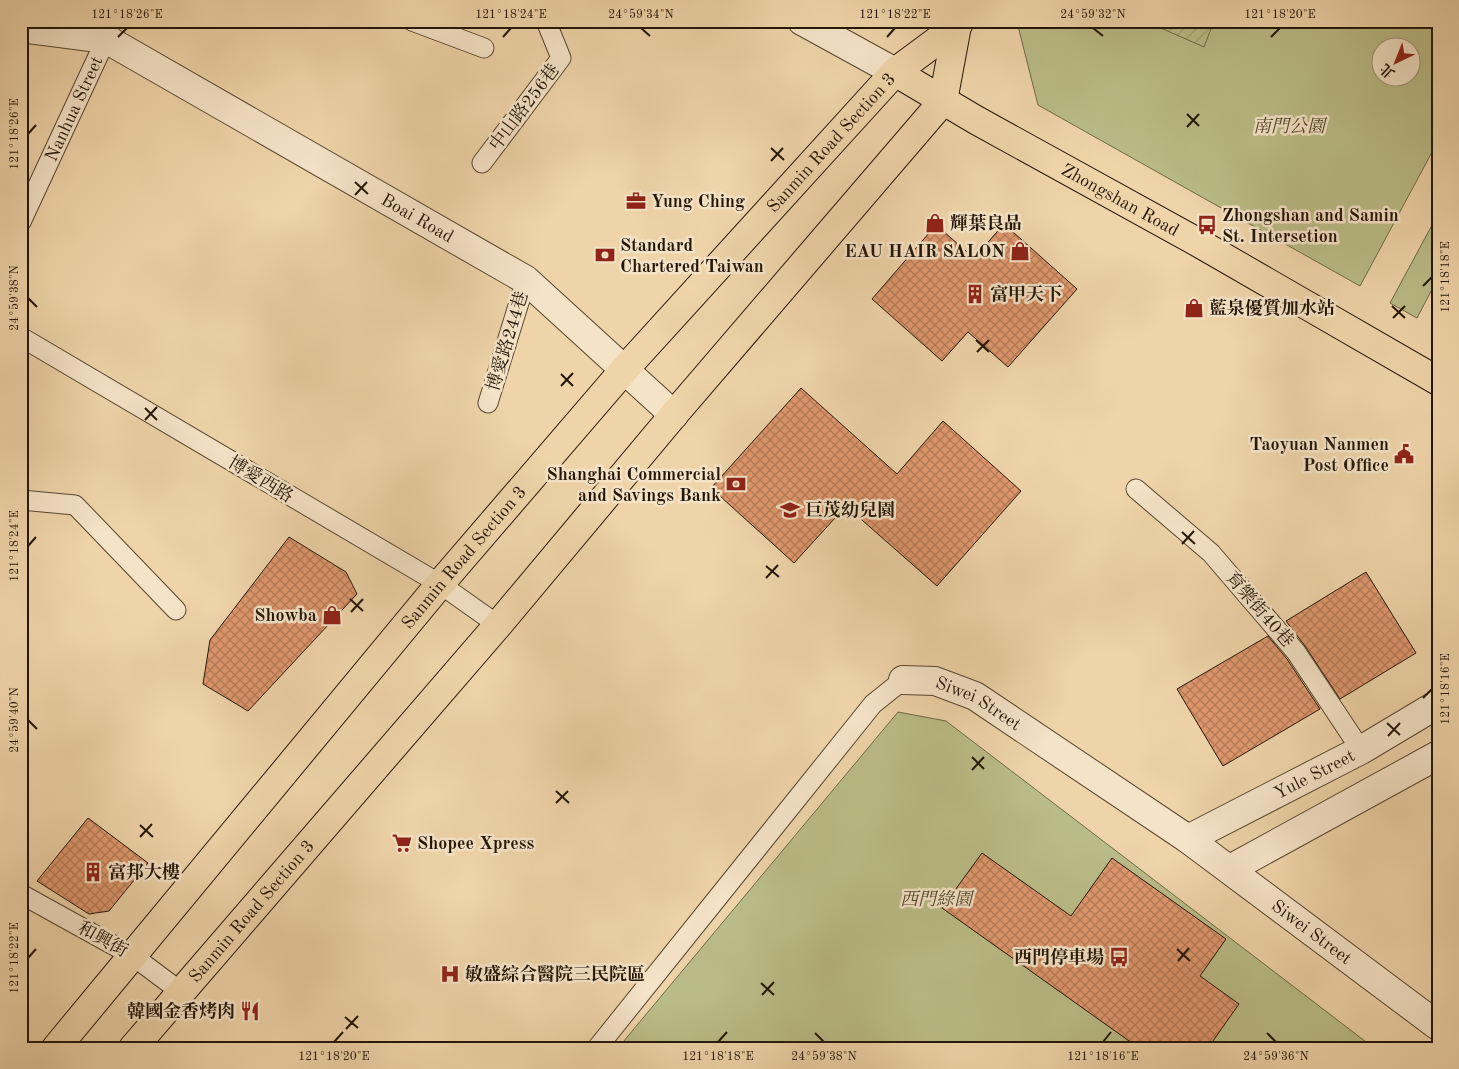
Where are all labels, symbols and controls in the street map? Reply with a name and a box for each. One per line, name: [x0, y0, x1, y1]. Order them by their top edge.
text: 24°59'34"N: [608, 8, 674, 21]
text: 24°59'32"N: [1060, 8, 1126, 21]
text: 121°18'26"E: [91, 9, 163, 21]
text: 121°18'24"E: [475, 9, 547, 21]
text: 121°18'22"E: [859, 9, 931, 21]
text: 121°18'20"E: [1244, 9, 1316, 21]
north arrow: [1372, 38, 1422, 88]
street label: Nanhua Street: [42, 54, 107, 164]
street label: 中山路256巷: [485, 60, 563, 154]
text: 北: [1377, 61, 1398, 81]
street label: Sanmin Road Section 3: [764, 70, 899, 216]
text: 121°18'26"E: [9, 98, 21, 170]
park label: 南門公園: [1253, 116, 1328, 136]
street label: Zhongshan Road: [1058, 161, 1182, 240]
office icon: Yung Ching: [625, 190, 647, 212]
street label: Boai Road: [378, 191, 456, 246]
place label: Yung Ching: [651, 193, 745, 211]
place label: Zhongshan and Samin St. Intersetion: [1222, 207, 1399, 246]
shop icon: 輝葉良品: [924, 212, 946, 234]
place label: 輝葉良品: [950, 213, 1022, 233]
bus stop icon: Zhongshan and Samin St. Intersetion: [1196, 214, 1218, 236]
place label: Standard Chartered Taiwan: [620, 237, 764, 276]
shop icon: EAU HAIR SALON: [1009, 240, 1031, 262]
text: 121°18'18"E: [1440, 241, 1452, 313]
place label: EAU HAIR SALON: [844, 243, 1005, 261]
bank icon: Standard Chartered Taiwan: [594, 244, 616, 266]
text: 24°59'38"N: [8, 265, 21, 331]
building icon: 富甲天下: [964, 283, 986, 305]
place label: 富甲天下: [990, 284, 1062, 304]
street label: 博愛路244巷: [482, 289, 532, 393]
shop icon: 藍泉優質加水站: [1183, 297, 1205, 319]
place label: 藍泉優質加水站: [1209, 298, 1335, 318]
place label: Taoyuan Nanmen Post Office: [1250, 436, 1389, 475]
public building icon: Taoyuan Nanmen Post Office: [1393, 443, 1415, 465]
street label: 博愛西路: [225, 452, 297, 506]
place label: Shanghai Commercial and Savings Bank: [547, 466, 721, 505]
bank icon: Shanghai Commercial and Savings Bank: [725, 473, 747, 495]
street label: Sanmin Road Section 3: [399, 483, 530, 633]
school or university icon: 巨茂幼兒園: [779, 499, 801, 521]
place label: 巨茂幼兒園: [805, 500, 895, 520]
text: 121°18'24"E: [9, 510, 21, 582]
street label: 育樂街40巷: [1222, 567, 1298, 651]
shop icon: Showba: [321, 604, 343, 626]
place label: Showba: [254, 607, 317, 625]
text: 121°18'16"E: [1440, 653, 1452, 725]
street label: Siwei Street: [933, 674, 1024, 734]
text: 24°59'40"N: [8, 687, 21, 753]
street label: Yule Street: [1271, 747, 1358, 803]
supermarket icon: Shopee Xpress: [391, 832, 413, 854]
place label: Shopee Xpress: [417, 835, 534, 853]
street label: Sanmin Road Section 3: [186, 837, 318, 986]
building icon: 富邦大樓: [82, 861, 104, 883]
place label: 富邦大樓: [108, 862, 180, 882]
park label: 西門綠園: [900, 889, 975, 909]
street label: Siwei Street: [1268, 897, 1355, 968]
street label: 和興街: [75, 917, 131, 961]
text: 121°18'22"E: [9, 922, 21, 994]
bus stop icon: 西門停車場: [1108, 946, 1130, 968]
place label: 西門停車場: [1014, 947, 1104, 967]
hospital icon: 敏盛綜合醫院三民院區: [439, 963, 461, 985]
place label: 敏盛綜合醫院三民院區: [465, 964, 645, 984]
restaurant icon: 韓國金香烤肉: [239, 1000, 261, 1022]
place label: 韓國金香烤肉: [127, 1001, 235, 1021]
text: 24°59'38"N: [791, 1050, 857, 1063]
text: 24°59'36"N: [1243, 1050, 1309, 1063]
text: 121°18'20"E: [298, 1051, 370, 1063]
text: 121°18'18"E: [682, 1051, 754, 1063]
text: 121°18'16"E: [1067, 1051, 1139, 1063]

